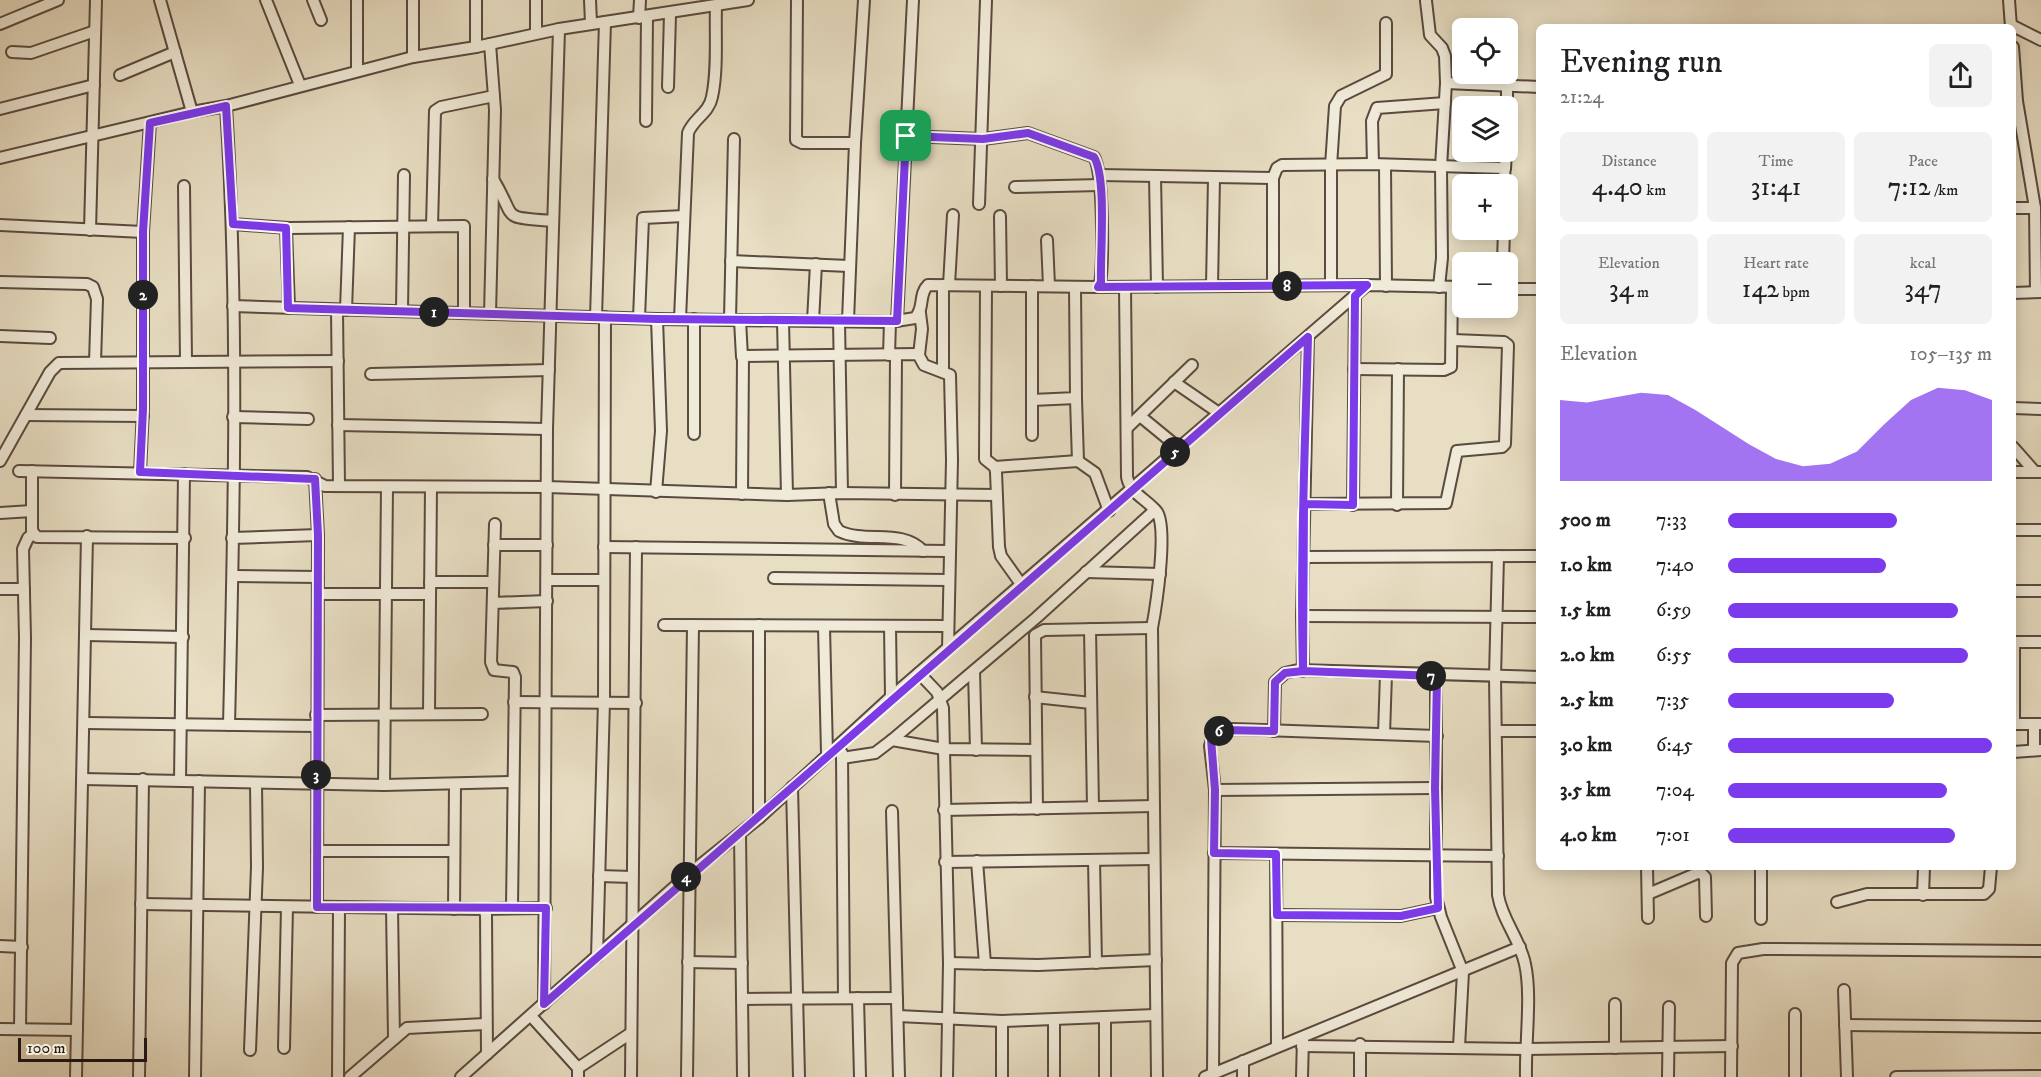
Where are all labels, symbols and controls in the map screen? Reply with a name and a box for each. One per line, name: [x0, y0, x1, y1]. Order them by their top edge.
map controls: [1452, 18, 1518, 318]
button: locate: [1452, 18, 1518, 84]
text: Evening run: [1560, 42, 1722, 83]
button: share: [1929, 44, 1992, 107]
text: 21:24: [1560, 85, 1604, 110]
button: layers: [1452, 96, 1518, 162]
pin: [880, 110, 931, 161]
icon: arrive: [889, 119, 922, 152]
text: Distance: [1601, 151, 1657, 171]
text: Time: [1759, 151, 1793, 171]
text: Pace: [1908, 151, 1938, 171]
text: 4.40: [1592, 171, 1643, 204]
text: 31:41: [1751, 171, 1801, 204]
text: 7:12: [1888, 171, 1931, 204]
button: +: [1452, 174, 1518, 240]
text: km: [1643, 180, 1666, 200]
text: /km: [1931, 180, 1958, 200]
button: −: [1452, 252, 1518, 318]
text: Elevation: [1598, 253, 1660, 273]
text: Heart rate: [1743, 253, 1809, 273]
text: kcal: [1910, 253, 1936, 273]
pin: 8: [1272, 271, 1302, 301]
text: 34: [1609, 273, 1634, 306]
text: 142: [1742, 273, 1779, 306]
text: 347: [1904, 273, 1942, 306]
text: 8: [1283, 276, 1291, 296]
pin: 2: [128, 280, 158, 310]
text: m: [1634, 282, 1649, 302]
text: bpm: [1779, 282, 1810, 302]
text: 2: [139, 285, 147, 305]
pin: 1: [419, 297, 449, 327]
text: 1: [431, 302, 437, 322]
text: Elevation: [1560, 342, 1637, 367]
text: 105–135 m: [1909, 342, 1992, 367]
pin: 5: [1160, 437, 1190, 467]
text: 5: [1171, 442, 1179, 462]
text: 500 m: [1560, 508, 1611, 533]
text: 7:33: [1656, 508, 1687, 533]
text: 1.0 km: [1560, 553, 1612, 578]
text: 7:40: [1656, 553, 1694, 578]
text: 1.5 km: [1560, 598, 1611, 623]
text: 6:59: [1656, 598, 1692, 623]
text: 2.0 km: [1560, 643, 1615, 668]
text: 6:55: [1656, 643, 1692, 668]
pin: 7: [1416, 661, 1446, 691]
text: 7: [1427, 666, 1435, 686]
text: 2.5 km: [1560, 688, 1614, 713]
text: 7:35: [1656, 688, 1689, 713]
pin: 6: [1204, 716, 1234, 746]
text: 6: [1215, 721, 1223, 741]
text: 3.0 km: [1560, 733, 1612, 758]
text: 6:45: [1656, 733, 1693, 758]
pin: 3: [301, 760, 331, 790]
text: 3: [313, 765, 319, 785]
text: 3.5 km: [1560, 778, 1611, 803]
text: 7:04: [1656, 778, 1694, 803]
text: 4.0 km: [1560, 823, 1617, 848]
text: 7:01: [1656, 823, 1690, 848]
pin: 4: [671, 862, 701, 892]
text: 4: [681, 867, 691, 887]
scale bar: [18, 1035, 147, 1062]
text: 100 m: [27, 1038, 66, 1058]

